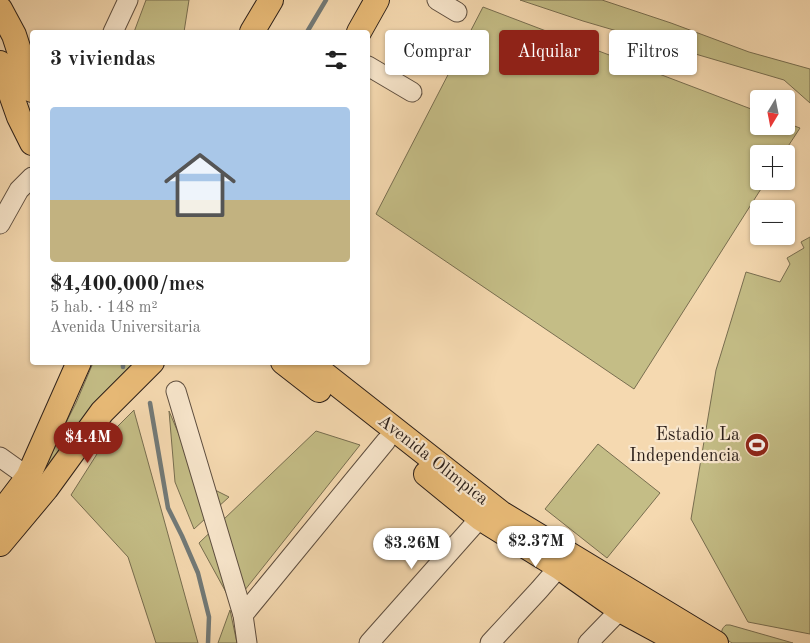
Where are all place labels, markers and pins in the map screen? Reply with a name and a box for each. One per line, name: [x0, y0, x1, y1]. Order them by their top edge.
pin: $4.4M: [53, 422, 123, 464]
place label: Estadio La Independencia: [629, 426, 740, 465]
sports icon: Estadio La Independencia: [744, 432, 770, 458]
pin: $2.37M: [495, 526, 577, 568]
pin: $3.26M: [371, 528, 453, 570]

